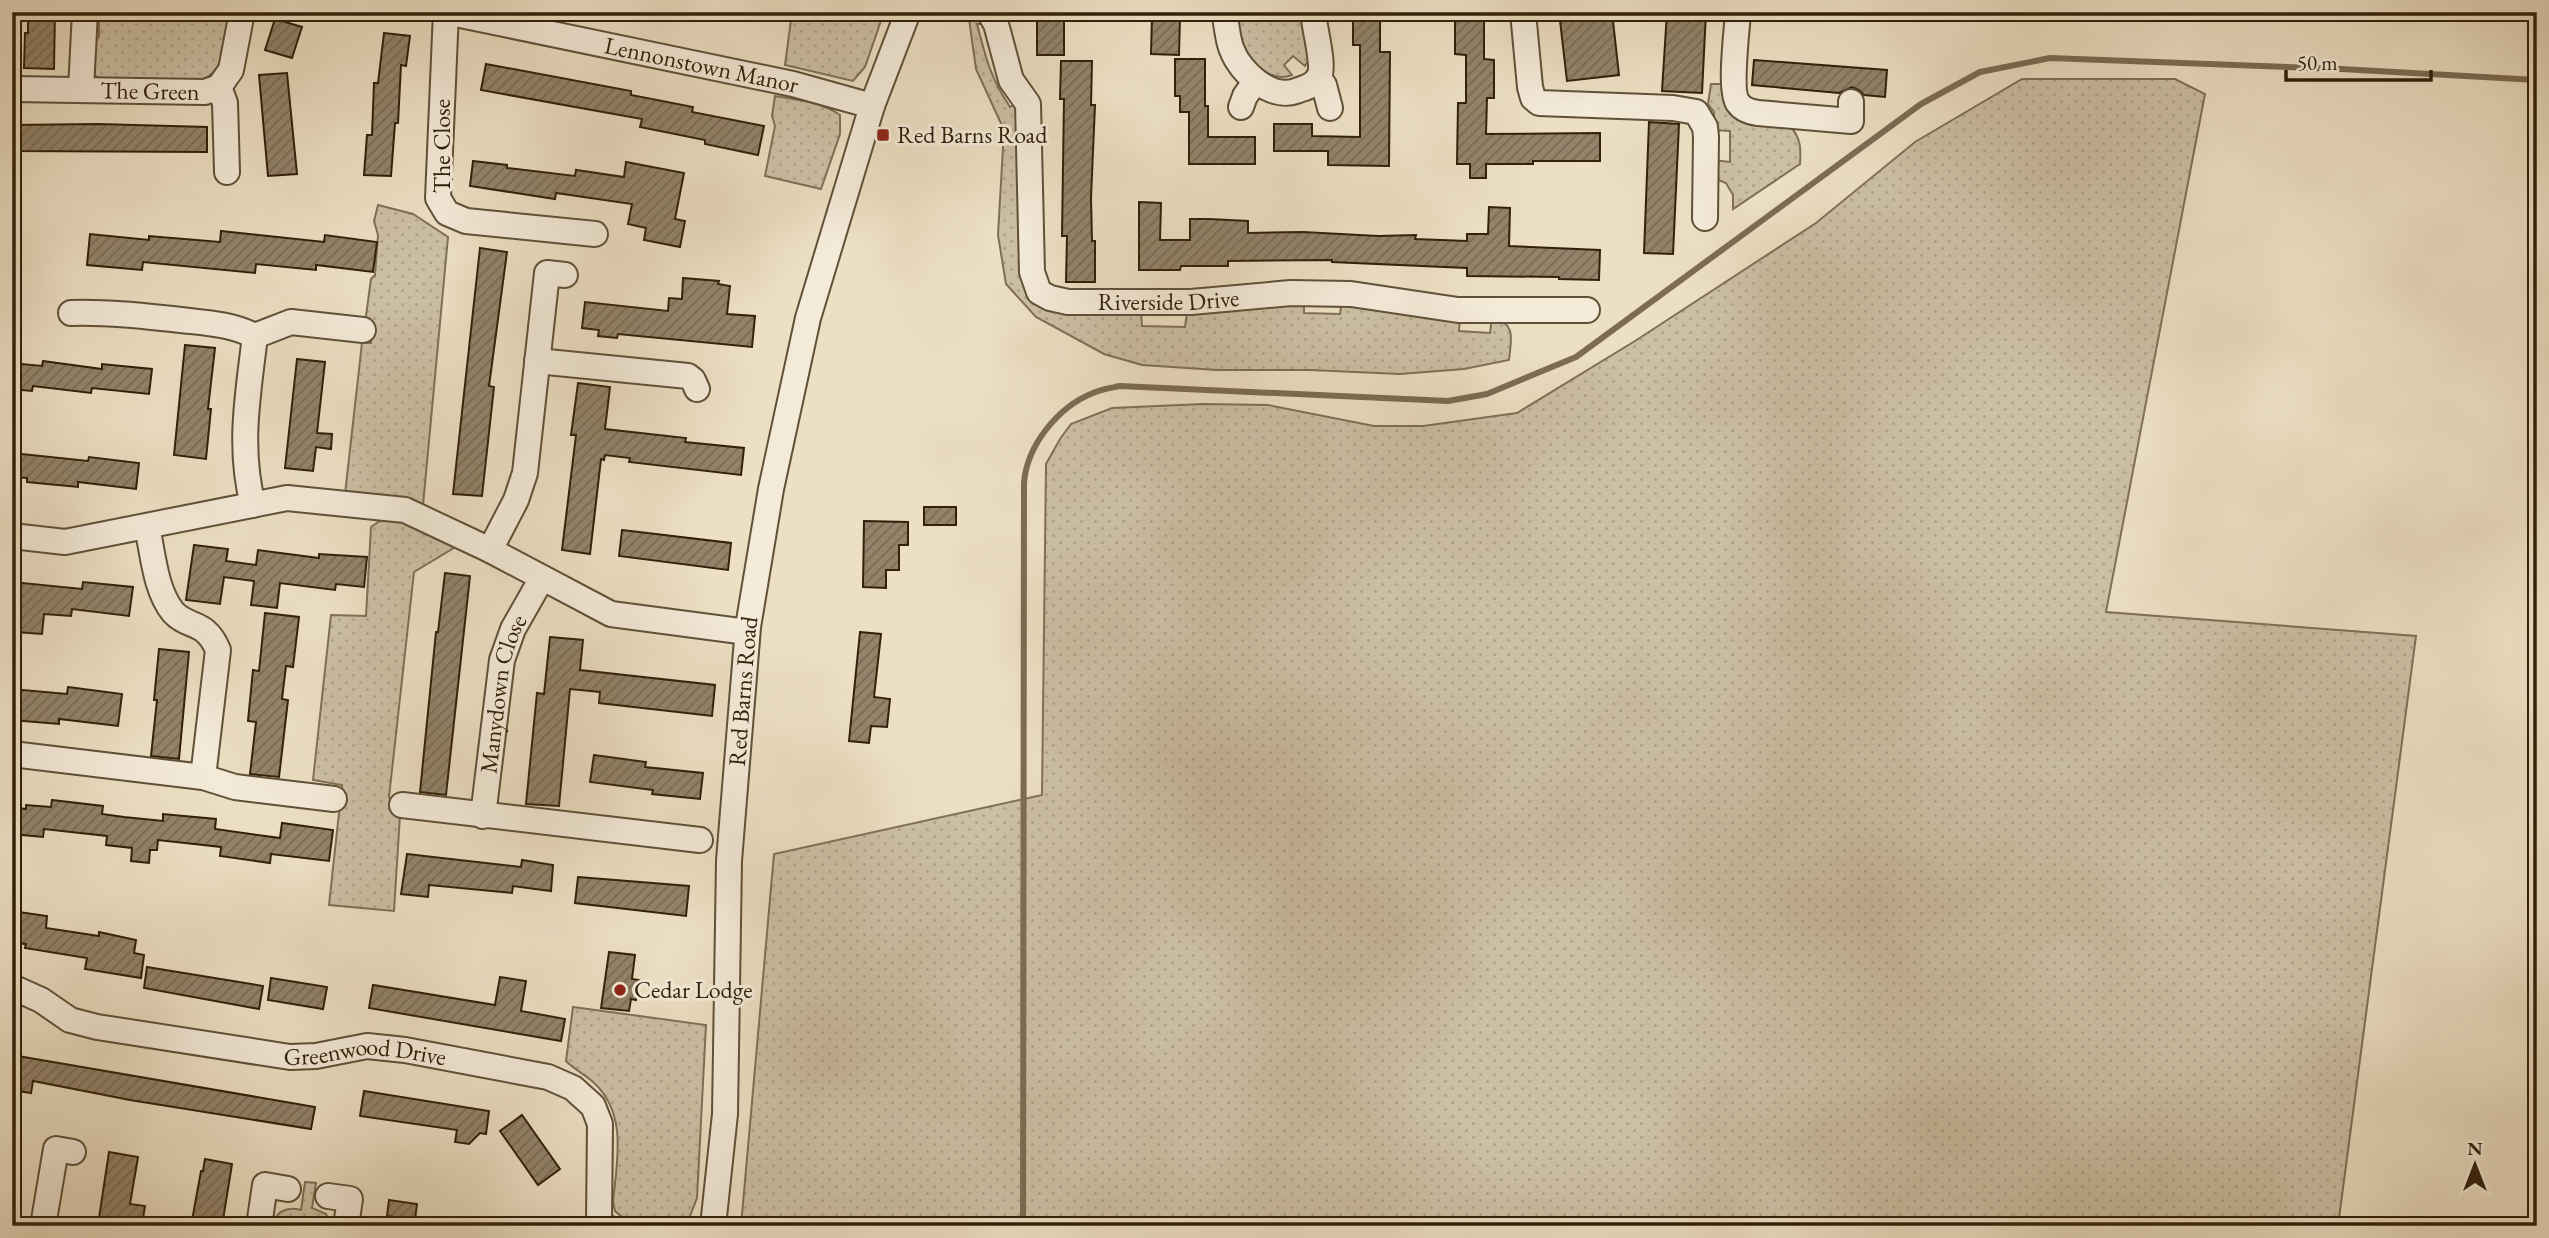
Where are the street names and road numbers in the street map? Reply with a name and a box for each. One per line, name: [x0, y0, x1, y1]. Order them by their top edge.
street label: Lennonstown Manor: [602, 29, 802, 100]
street label: The Green: [100, 74, 200, 107]
street label: The Close: [426, 99, 457, 193]
street label: Riverside Drive: [1098, 282, 1241, 317]
street label: Manydown Close: [472, 608, 533, 775]
street label: Red Barns Road: [721, 613, 765, 767]
street label: Greenwood Drive: [283, 1030, 449, 1072]

